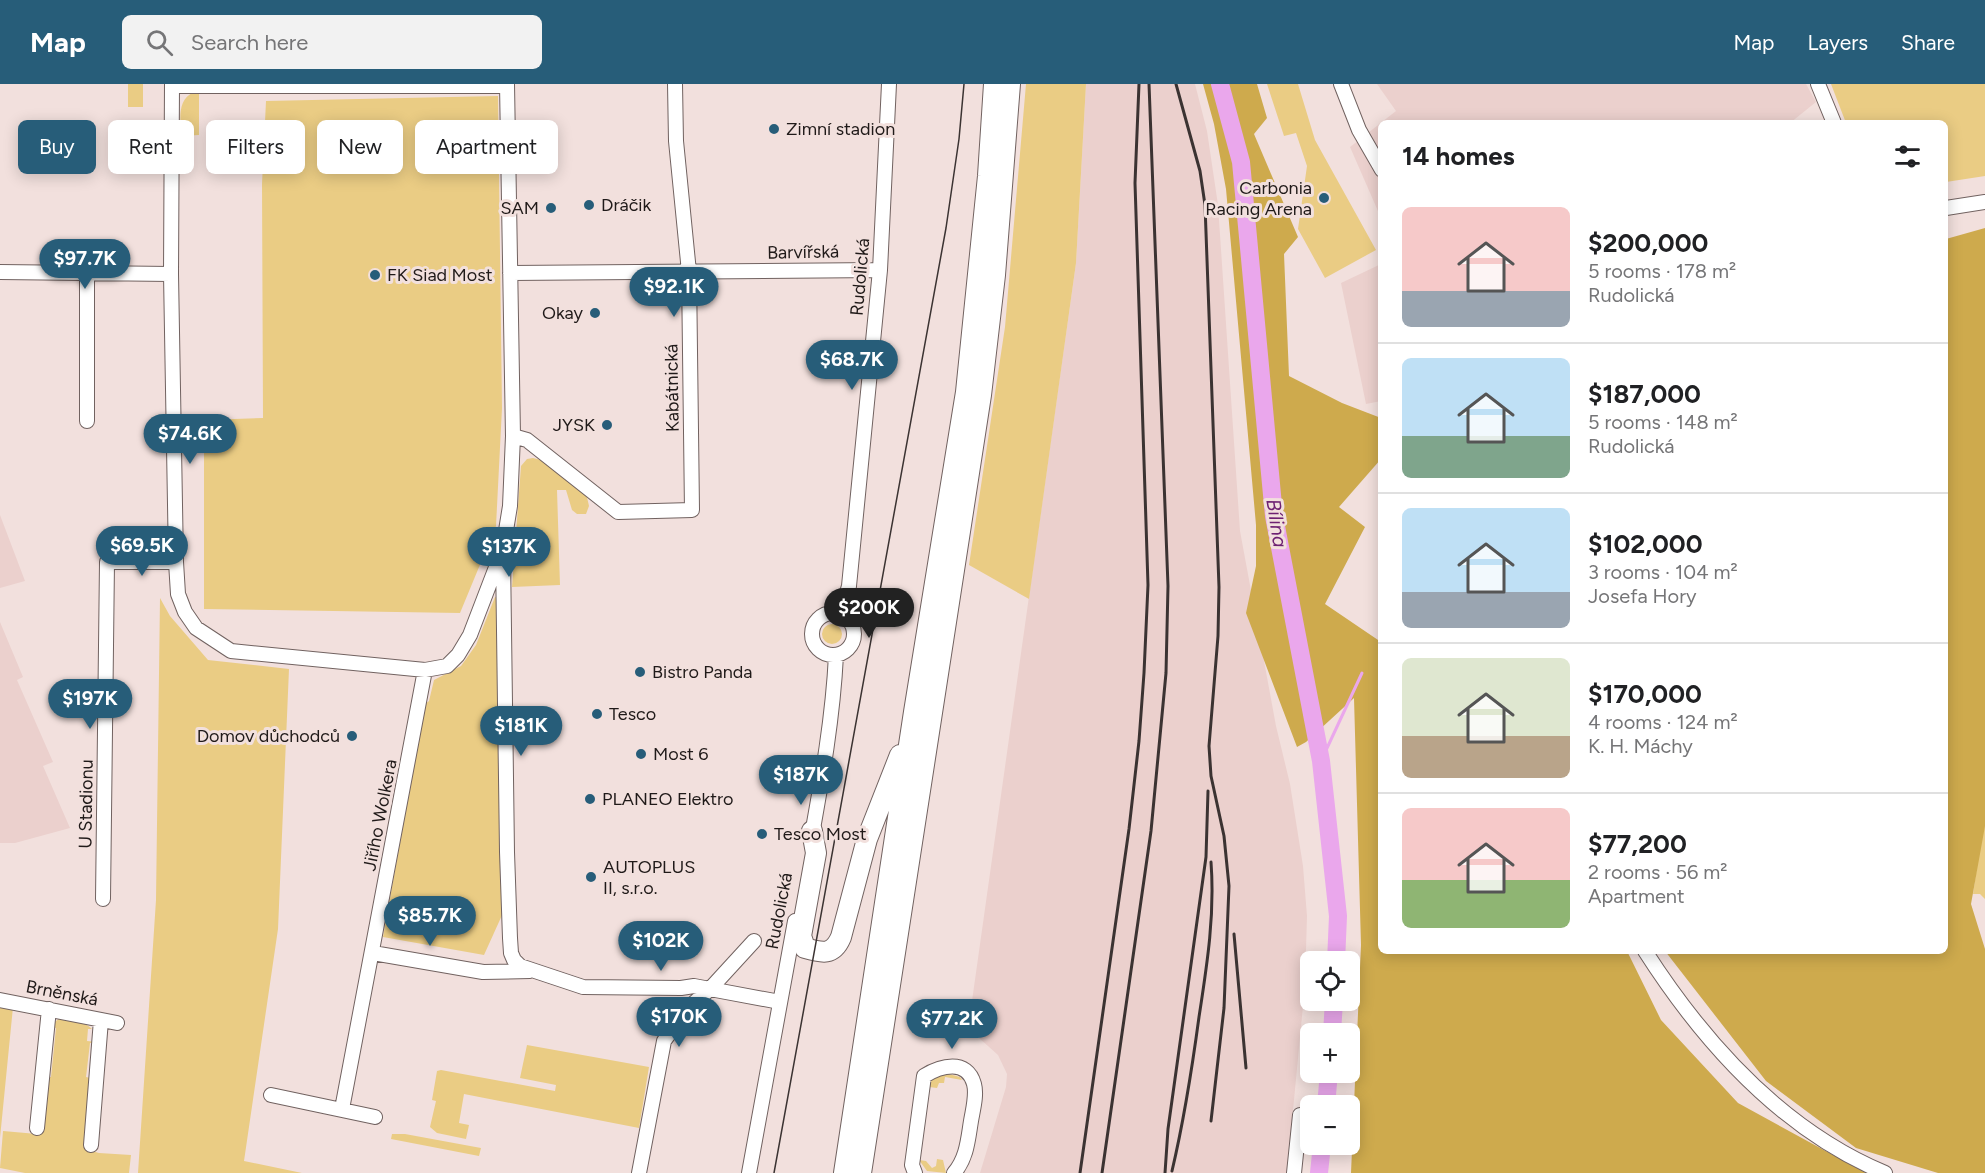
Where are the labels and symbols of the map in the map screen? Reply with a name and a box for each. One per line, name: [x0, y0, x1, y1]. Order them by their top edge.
place label: Zimní stadion: [786, 118, 895, 140]
marker: Zimní stadion: [767, 122, 781, 136]
place label: Carbonia Racing Arena: [1205, 177, 1312, 220]
marker: Carbonia Racing Arena: [1317, 191, 1331, 205]
place label: Dráčik: [601, 194, 652, 216]
place label: SAM: [501, 197, 539, 219]
marker: Dráčik: [582, 198, 596, 212]
marker: SAM: [544, 201, 558, 215]
street label: Rudolická: [846, 237, 874, 317]
pin: $97.7K: [36, 239, 134, 290]
street label: Barvířská: [767, 240, 839, 264]
place label: FK Siad Most: [387, 264, 493, 286]
pin: $92.1K: [625, 267, 723, 318]
marker: FK Siad Most: [368, 268, 382, 282]
place label: Okay: [542, 302, 584, 324]
marker: Okay: [588, 306, 602, 320]
pin: $68.7K: [803, 340, 901, 391]
street label: Kabátnická: [660, 344, 684, 432]
pin: $74.6K: [141, 414, 239, 465]
place label: JYSK: [553, 414, 595, 436]
marker: JYSK: [600, 418, 614, 432]
water label: Bílina: [1261, 497, 1293, 549]
pin: $69.5K: [93, 526, 191, 577]
pin: $137K: [467, 527, 551, 578]
pin: $200K: [827, 588, 911, 639]
place label: Bistro Panda: [652, 661, 753, 683]
marker: Bistro Panda: [633, 665, 647, 679]
pin: $197K: [48, 679, 132, 730]
place label: Tesco: [609, 703, 656, 725]
pin: $181K: [479, 706, 563, 757]
marker: Tesco: [590, 707, 604, 721]
place label: Domov důchodců: [197, 725, 340, 747]
marker: Domov důchodců: [345, 729, 359, 743]
place label: Most 6: [653, 743, 709, 765]
marker: Most 6: [634, 747, 648, 761]
pin: $187K: [759, 755, 843, 806]
street label: Jiřího Wolkera: [358, 757, 402, 873]
street label: U Stadionu: [74, 759, 98, 849]
place label: PLANEO Elektro: [602, 788, 733, 810]
marker: PLANEO Elektro: [583, 792, 597, 806]
place label: Tesco Most: [774, 823, 867, 845]
marker: Tesco Most: [755, 827, 769, 841]
place label: AUTOPLUS II, s.r.o.: [603, 856, 695, 899]
marker: AUTOPLUS II, s.r.o.: [584, 870, 598, 884]
street label: Rudolická: [761, 871, 797, 951]
pin: $85.7K: [381, 896, 479, 947]
pin: $102K: [619, 921, 703, 972]
street label: Brněnská: [24, 975, 100, 1011]
pin: $170K: [637, 997, 721, 1048]
pin: $77.2K: [903, 999, 1001, 1050]

